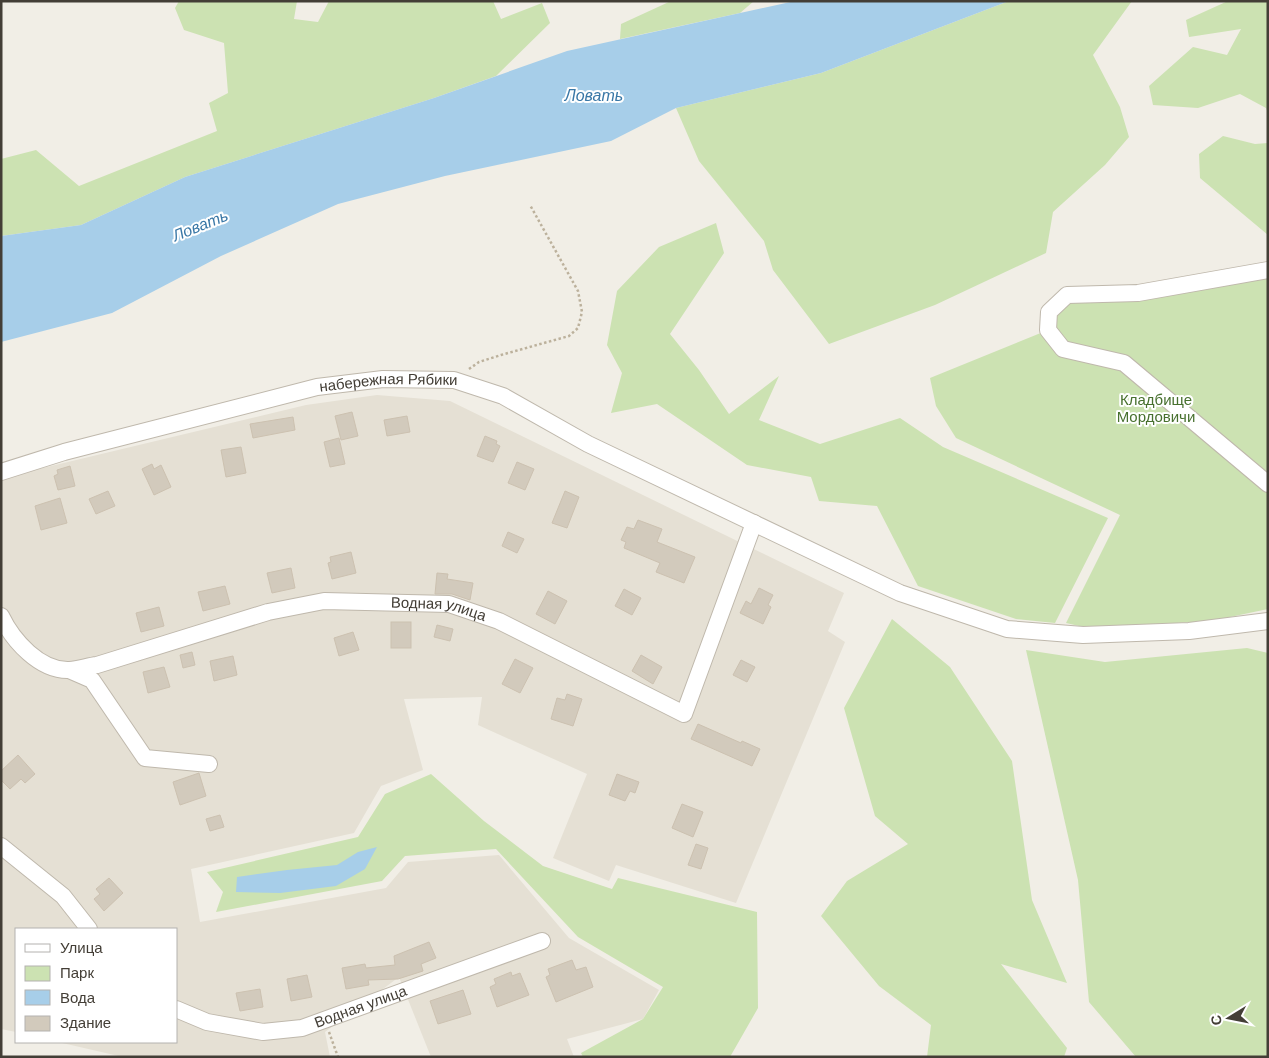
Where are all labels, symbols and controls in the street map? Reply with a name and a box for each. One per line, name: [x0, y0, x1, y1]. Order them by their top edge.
water label: Ловать: [564, 87, 623, 104]
water label: Ловать: [169, 207, 230, 245]
street label: набережная Рябики: [318, 370, 458, 395]
park label: Кладбище Мордовичи: [1117, 391, 1195, 425]
street label: Водная улица: [391, 594, 489, 624]
legend: [15, 928, 178, 1043]
text: Улица: [60, 939, 103, 956]
text: Парк: [60, 964, 94, 981]
street label: Водная улица: [312, 982, 410, 1031]
text: Вода: [60, 989, 96, 1006]
north arrow: [1204, 993, 1254, 1043]
text: Здание: [60, 1014, 111, 1031]
text: С: [1207, 1014, 1225, 1027]

